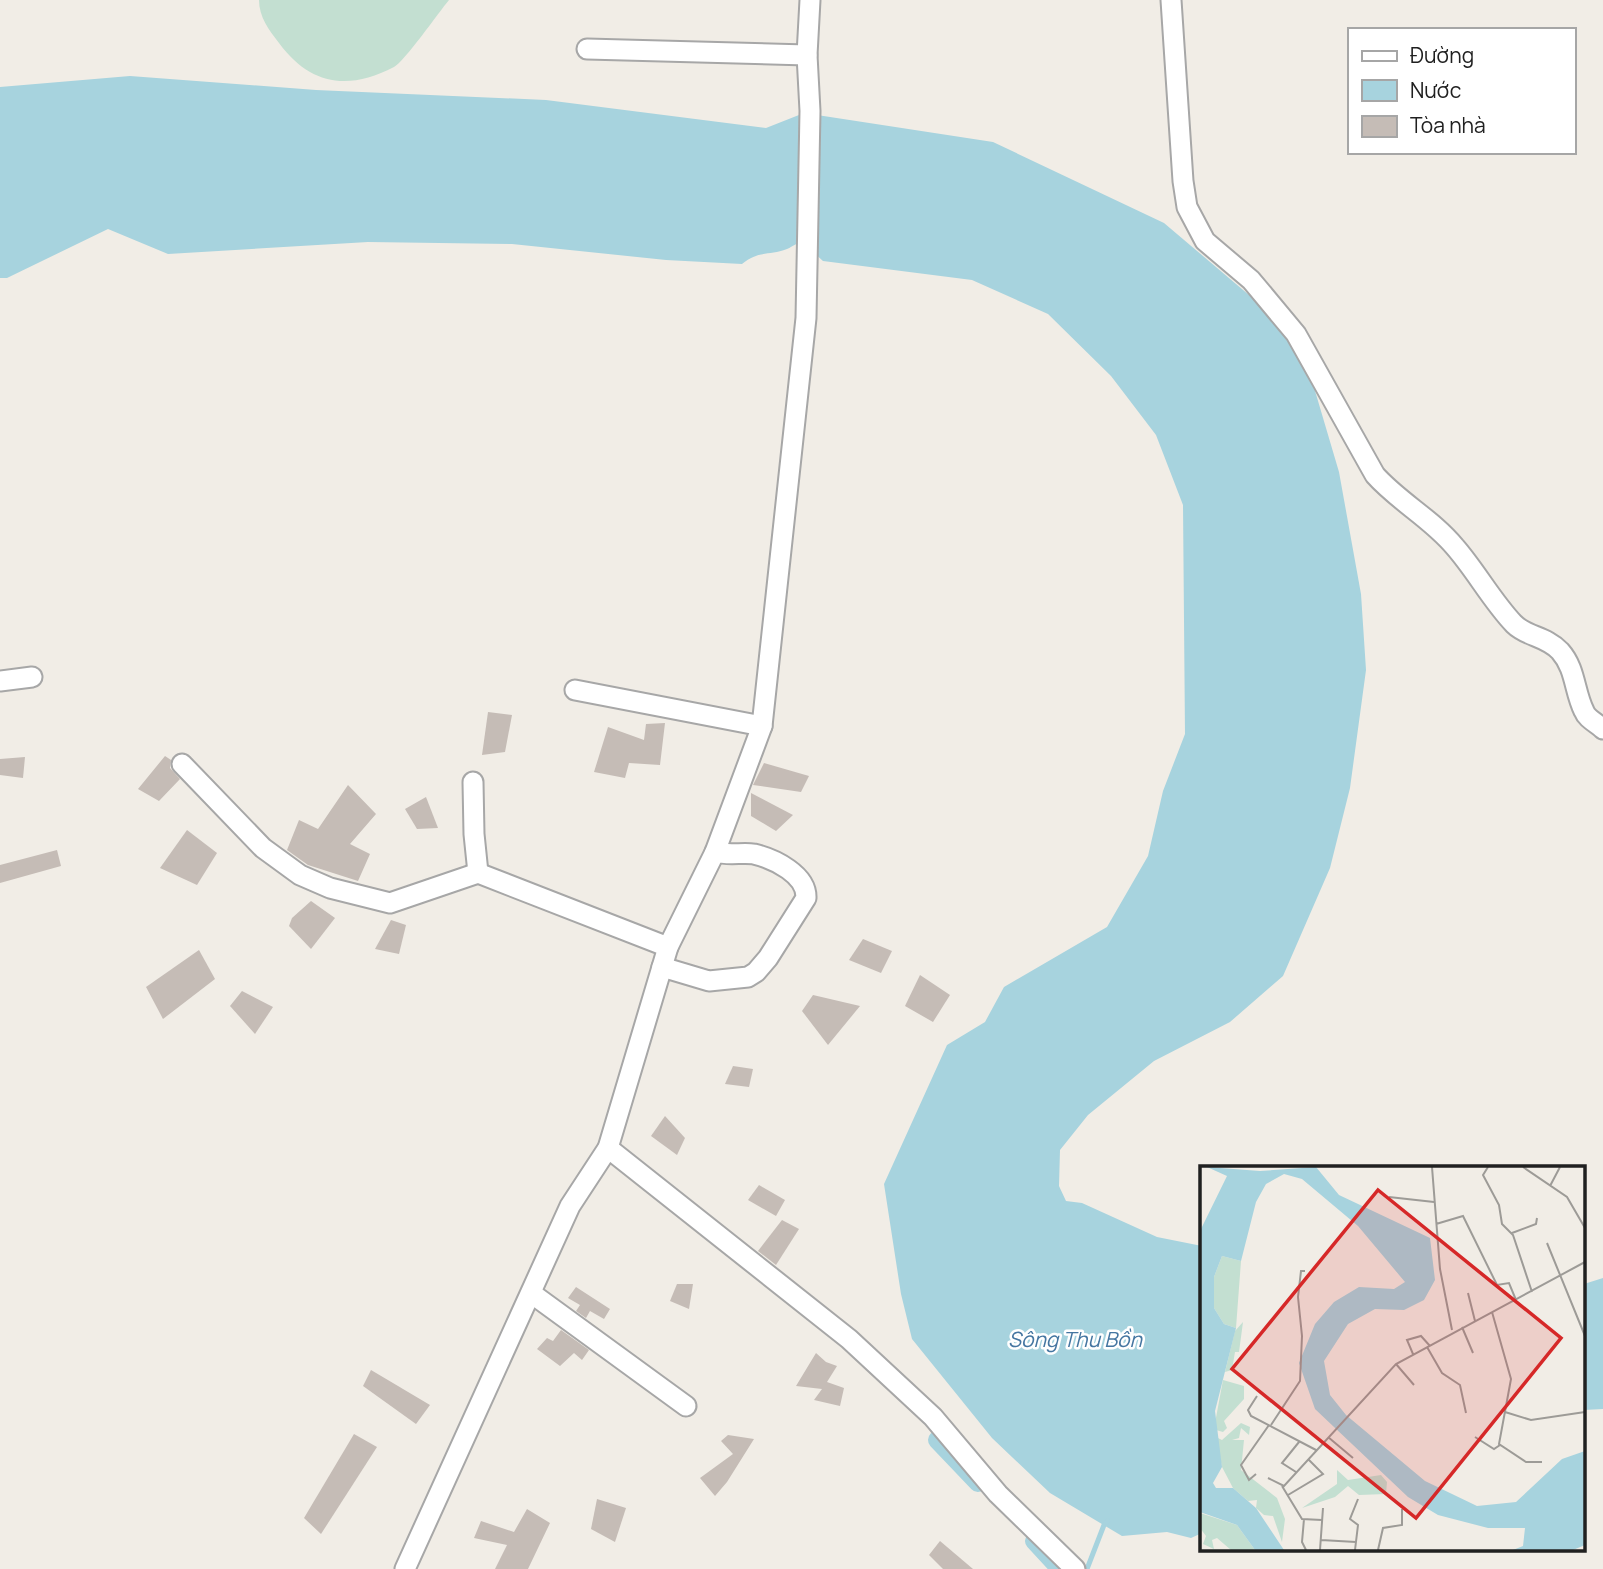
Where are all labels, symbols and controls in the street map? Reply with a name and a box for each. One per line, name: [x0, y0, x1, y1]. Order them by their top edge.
legend: [1348, 28, 1575, 154]
text: Đường: [1410, 41, 1474, 69]
text: Nước: [1410, 76, 1461, 104]
text: Tòa nhà: [1410, 111, 1486, 139]
inset map: [1200, 1166, 1586, 1552]
water label: Sông Thu Bồn: [1008, 1325, 1143, 1353]

